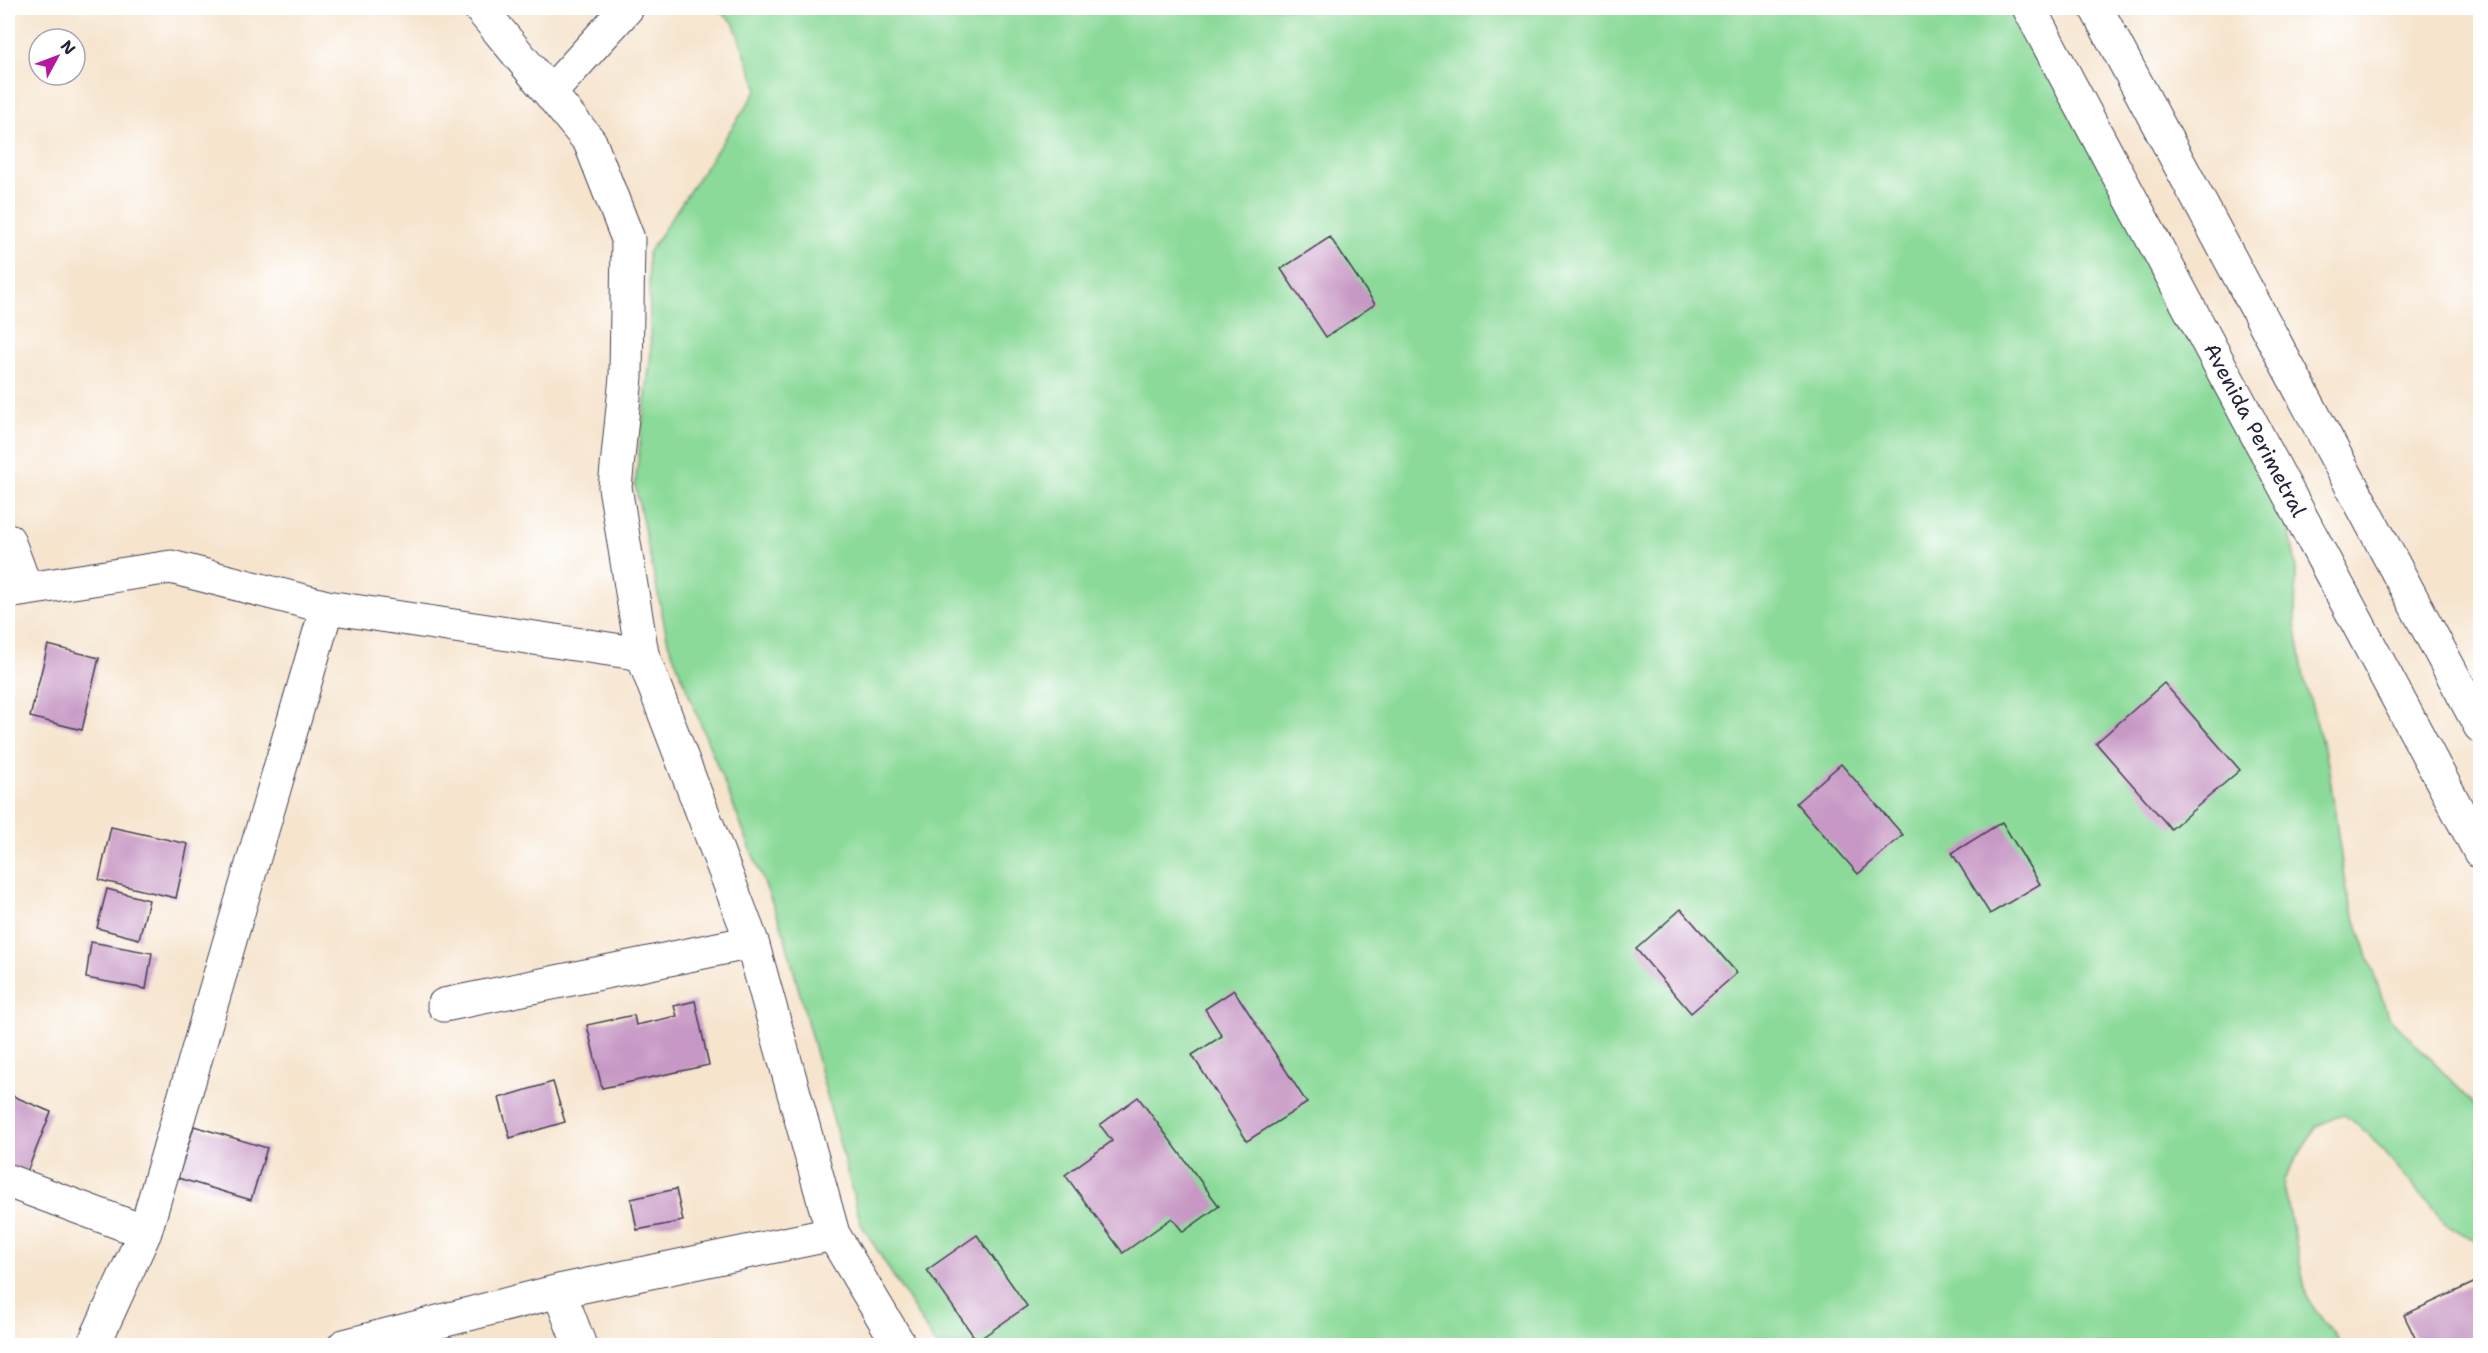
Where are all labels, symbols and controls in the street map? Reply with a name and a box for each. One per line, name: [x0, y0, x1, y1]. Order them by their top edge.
north arrow: [27, 27, 87, 87]
text: N: [56, 36, 80, 59]
street label: Avenida Perimetral: [2197, 338, 2313, 523]

